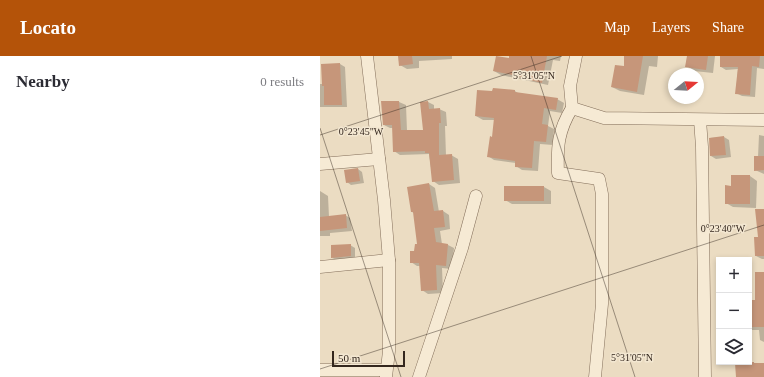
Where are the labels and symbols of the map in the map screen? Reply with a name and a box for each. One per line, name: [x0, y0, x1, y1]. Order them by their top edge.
north arrow: [668, 68, 704, 104]
text: 5°31'05"N: [513, 70, 555, 81]
text: 0°23'45"W: [339, 126, 384, 137]
text: 0°23'40"W: [701, 223, 746, 234]
scale bar: [332, 349, 405, 368]
text: 5°31'05"N: [611, 352, 653, 363]

